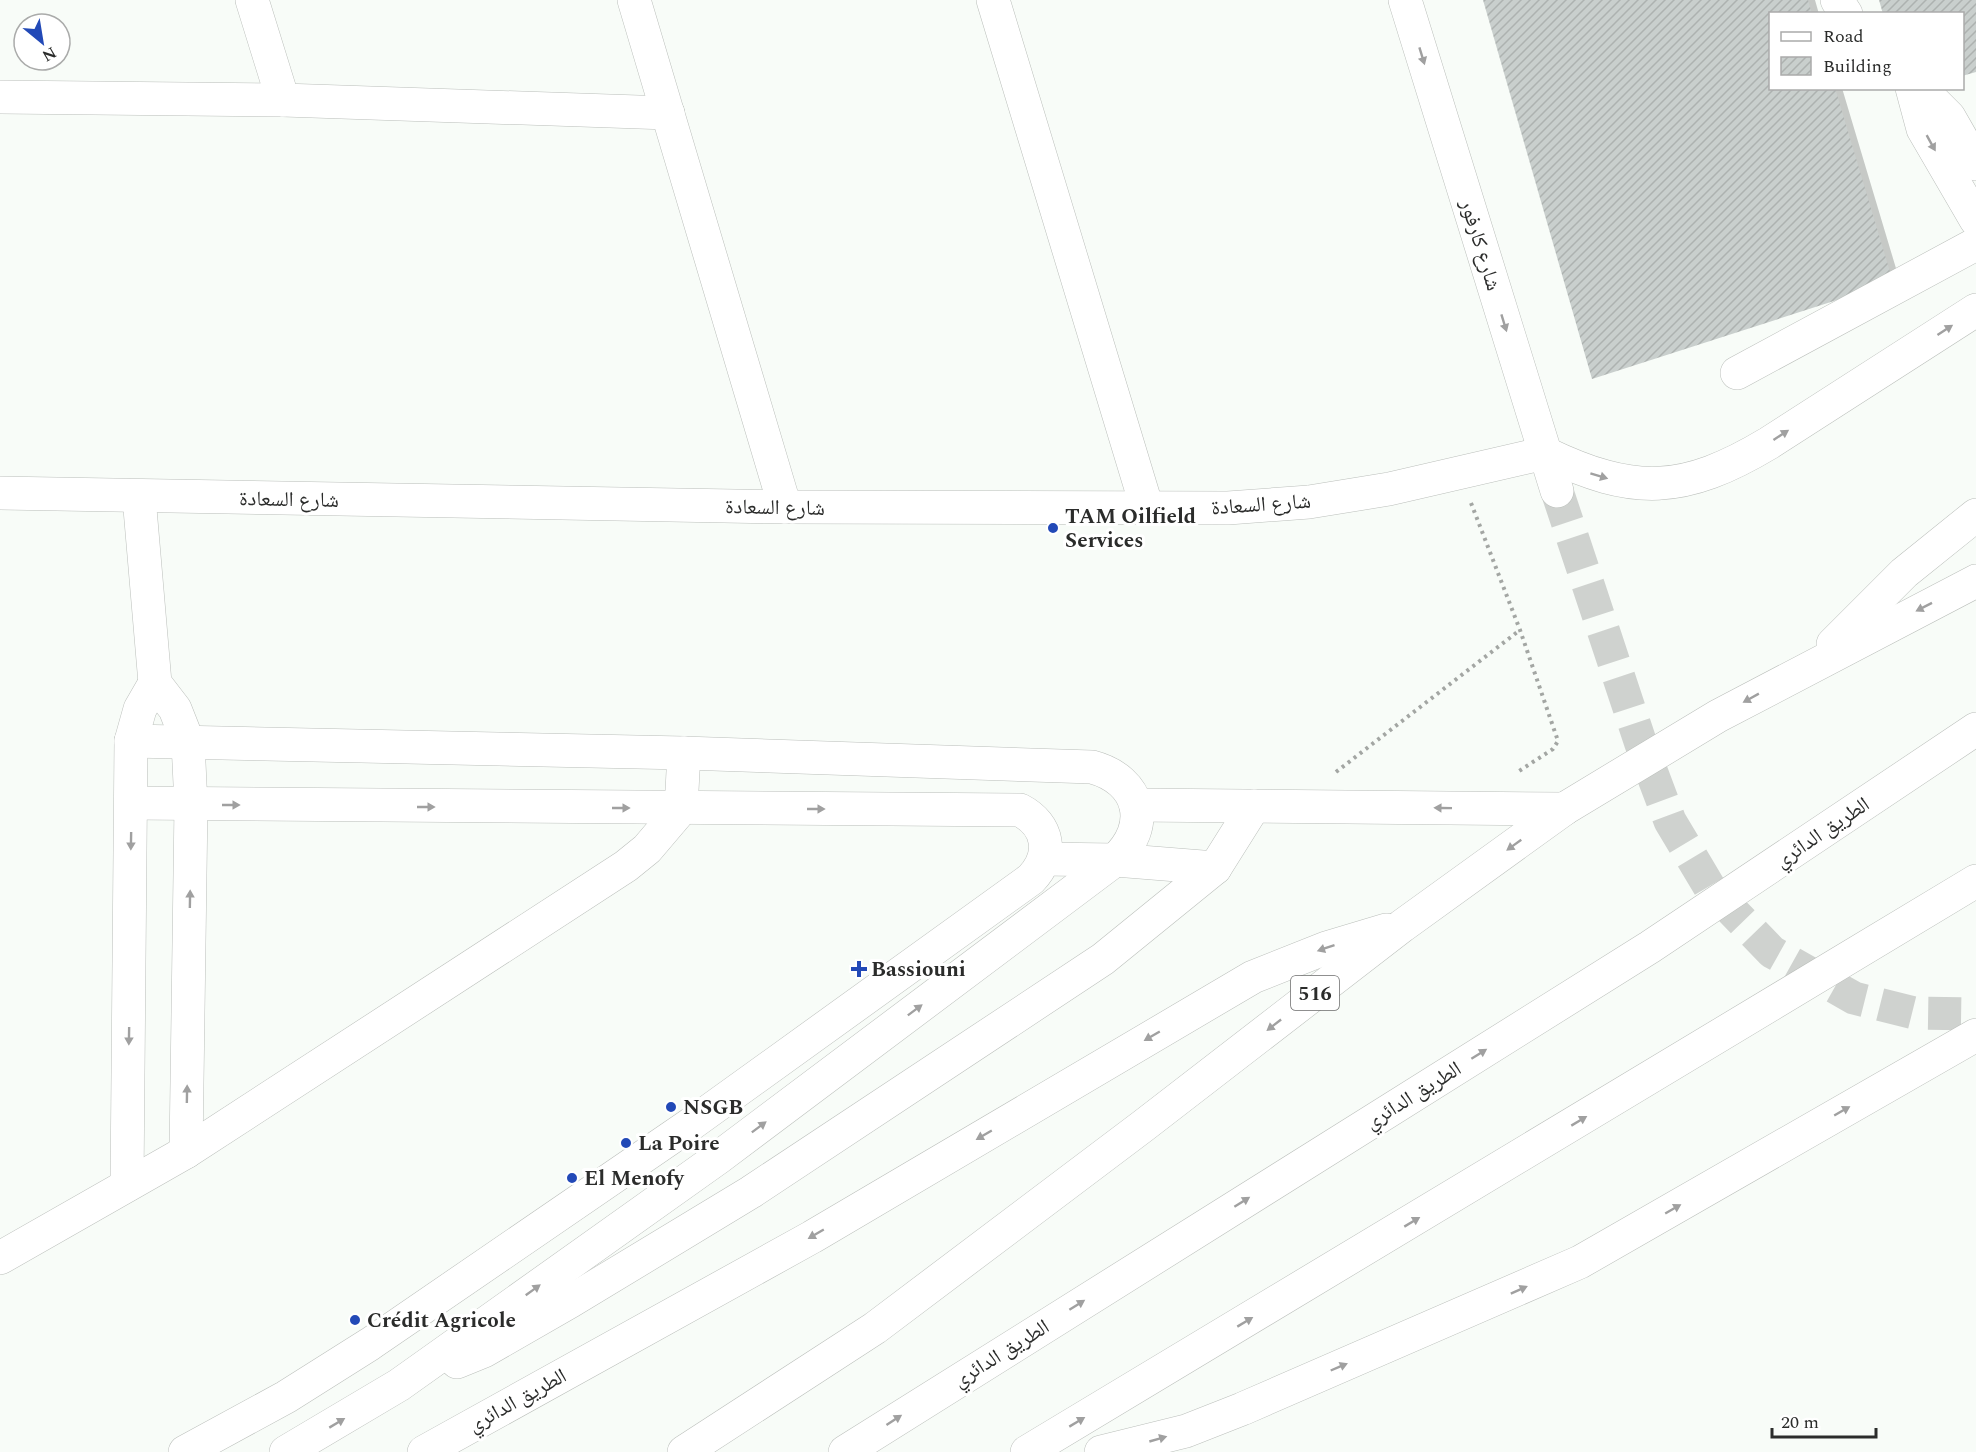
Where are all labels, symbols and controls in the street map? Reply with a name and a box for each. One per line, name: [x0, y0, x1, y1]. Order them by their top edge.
north arrow: [12, 12, 72, 72]
legend: [1769, 12, 1964, 90]
text: Road: [1823, 23, 1864, 50]
text: N: [37, 40, 61, 68]
one-way arrow: [1418, 47, 1427, 65]
text: Building: [1823, 53, 1892, 80]
one-way arrow: [1926, 135, 1936, 152]
street label: شارع كارفور: [1451, 195, 1509, 295]
one-way arrow: [1500, 314, 1510, 332]
one-way arrow: [1937, 324, 1953, 335]
one-way arrow: [1773, 430, 1789, 441]
one-way arrow: [1590, 472, 1608, 481]
street label: شارع السعادة: [239, 483, 339, 517]
street label: شارع السعادة: [1210, 486, 1312, 524]
street label: شارع السعادة: [725, 491, 825, 525]
place label: TAM Oilfield Services: [1065, 501, 1196, 557]
marker: TAM Oilfield Services: [1046, 521, 1060, 535]
one-way arrow: [1915, 602, 1932, 612]
one-way arrow: [1742, 693, 1759, 703]
street label: الطريق الدائري: [1769, 789, 1877, 876]
one-way arrow: [222, 800, 241, 810]
one-way arrow: [417, 802, 436, 812]
one-way arrow: [612, 803, 631, 813]
one-way arrow: [1433, 803, 1452, 813]
one-way arrow: [807, 804, 826, 814]
one-way arrow: [126, 832, 135, 851]
one-way arrow: [1507, 839, 1523, 851]
one-way arrow: [185, 889, 195, 908]
one-way arrow: [1317, 944, 1335, 954]
place label: Bassiouni: [871, 954, 966, 986]
marker: Bassiouni: [852, 962, 866, 976]
road number: 516: [1291, 976, 1339, 1010]
one-way arrow: [908, 1004, 923, 1016]
one-way arrow: [1266, 1018, 1282, 1031]
one-way arrow: [124, 1027, 134, 1046]
one-way arrow: [1144, 1031, 1160, 1042]
one-way arrow: [1471, 1049, 1487, 1060]
street label: الطريق الدائري: [1359, 1053, 1468, 1138]
one-way arrow: [182, 1084, 191, 1103]
place label: NSGB: [683, 1092, 743, 1124]
marker: NSGB: [664, 1100, 678, 1114]
one-way arrow: [1834, 1106, 1850, 1117]
one-way arrow: [1571, 1116, 1587, 1127]
one-way arrow: [752, 1121, 767, 1133]
place label: La Poire: [638, 1128, 720, 1160]
one-way arrow: [976, 1130, 992, 1141]
marker: La Poire: [619, 1136, 633, 1150]
place label: El Menofy: [584, 1163, 685, 1195]
marker: El Menofy: [565, 1171, 579, 1185]
one-way arrow: [1234, 1196, 1250, 1207]
one-way arrow: [1665, 1204, 1682, 1214]
one-way arrow: [1404, 1216, 1420, 1227]
one-way arrow: [807, 1229, 824, 1239]
one-way arrow: [524, 1284, 540, 1296]
one-way arrow: [1510, 1286, 1527, 1295]
one-way arrow: [1069, 1300, 1085, 1311]
place label: Crédit Agricole: [367, 1305, 516, 1337]
street label: الطريق الدائري: [947, 1311, 1056, 1396]
marker: Crédit Agricole: [348, 1313, 362, 1327]
one-way arrow: [1237, 1316, 1253, 1327]
street label: الطريق الدائري: [462, 1361, 573, 1441]
one-way arrow: [1331, 1362, 1349, 1372]
scale bar: [1772, 1401, 1876, 1439]
text: 20 m: [1781, 1409, 1819, 1436]
one-way arrow: [886, 1415, 902, 1426]
one-way arrow: [329, 1417, 345, 1428]
one-way arrow: [1069, 1417, 1086, 1427]
one-way arrow: [1149, 1433, 1167, 1443]

